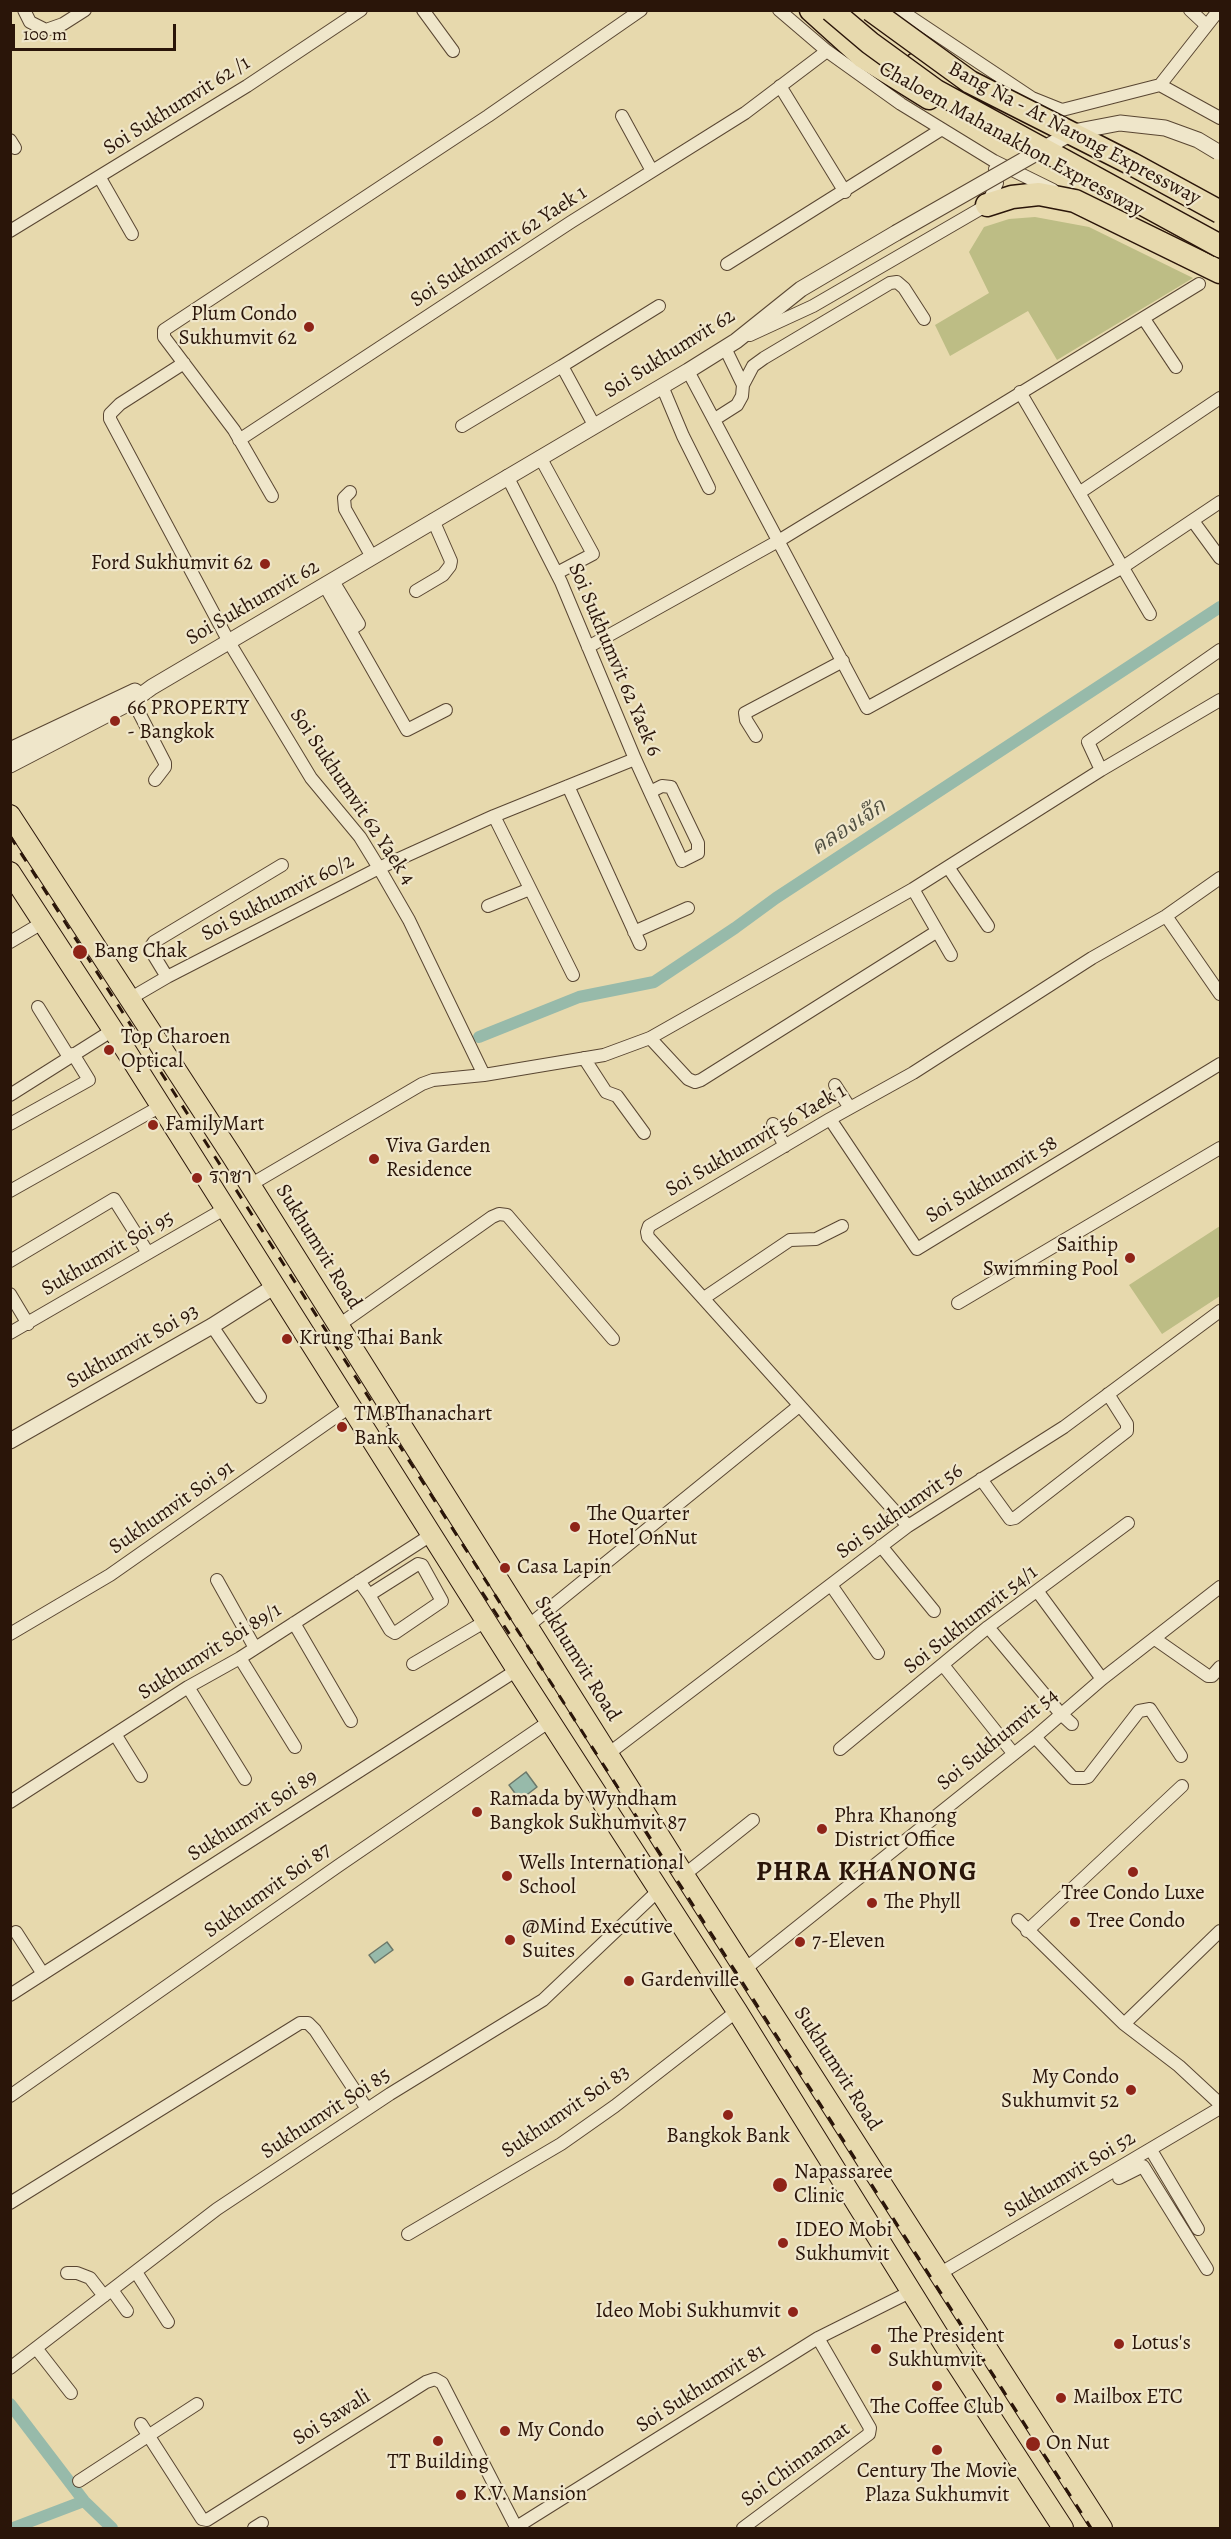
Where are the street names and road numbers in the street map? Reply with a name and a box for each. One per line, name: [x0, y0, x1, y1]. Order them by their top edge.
street label: Soi Sukhumvit 62 /1: [99, 51, 255, 161]
street label: Chaloem Mahanakhon Expressway: [874, 56, 1148, 224]
street label: Bang Na - At Narong Expressway: [943, 57, 1205, 211]
street label: Soi Sukhumvit 62 Yaek 1: [406, 181, 592, 313]
street label: Soi Sukhumvit 62: [600, 304, 740, 404]
street label: Soi Sukhumvit 62: [182, 555, 324, 651]
street label: Soi Sukhumvit 62 Yaek 6: [562, 560, 666, 760]
street label: Soi Sukhumvit 62 Yaek 4: [284, 704, 420, 890]
street label: Soi Sukhumvit 60/2: [197, 849, 359, 947]
street label: Soi Sukhumvit 56 Yaek 1: [661, 1079, 851, 1203]
street label: Soi Sukhumvit 58: [921, 1131, 1063, 1229]
street label: Sukhumvit Road: [270, 1180, 366, 1314]
street label: Sukhumvit Soi 95: [37, 1206, 179, 1302]
street label: Sukhumvit Soi 93: [62, 1299, 204, 1395]
street label: Sukhumvit Soi 91: [105, 1456, 239, 1560]
street label: Soi Sukhumvit 56: [832, 1459, 968, 1565]
street label: Soi Sukhumvit 54/1: [899, 1560, 1043, 1680]
street label: Sukhumvit Road: [529, 1592, 625, 1726]
street label: Sukhumvit Soi 89/1: [134, 1598, 286, 1706]
street label: Soi Sukhumvit 54: [932, 1683, 1064, 1797]
street label: Sukhumvit Soi 89: [183, 1765, 323, 1867]
street label: Sukhumvit Soi 87: [200, 1838, 336, 1944]
street label: Sukhumvit Road: [788, 2002, 886, 2136]
street label: Sukhumvit Soi 83: [497, 2060, 635, 2164]
street label: Sukhumvit Soi 85: [256, 2063, 396, 2165]
street label: Sukhumvit Soi 52: [1000, 2126, 1140, 2224]
street label: Soi Sukhumvit 81: [632, 2339, 770, 2439]
street label: Soi Sawali: [289, 2384, 375, 2452]
street label: Soi Chinnamat: [737, 2417, 855, 2513]

